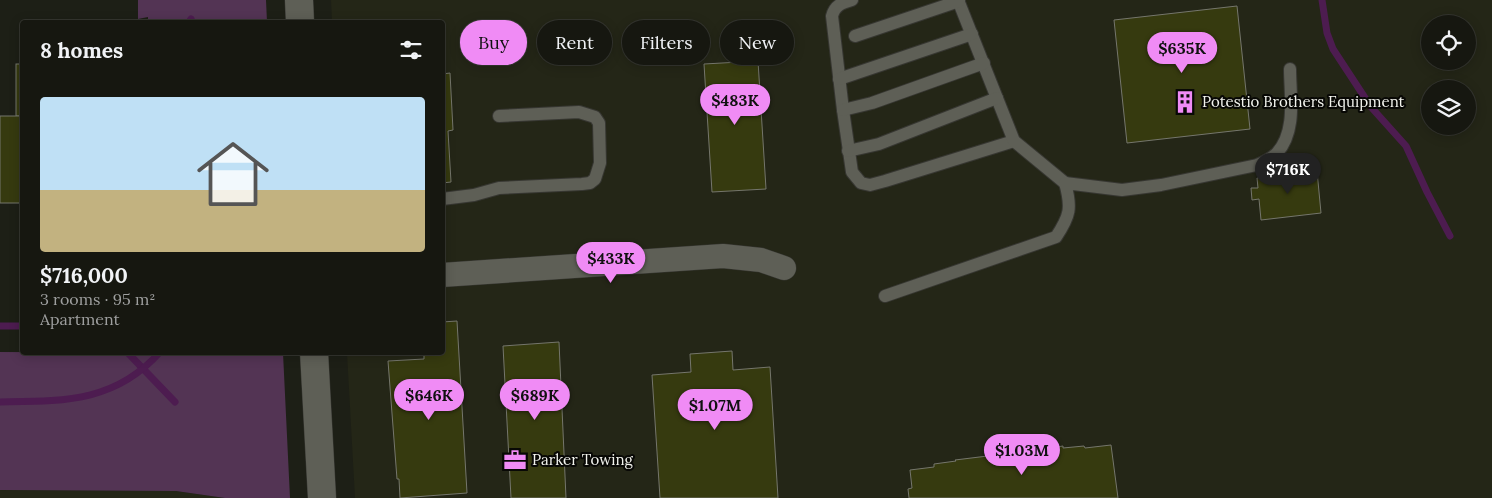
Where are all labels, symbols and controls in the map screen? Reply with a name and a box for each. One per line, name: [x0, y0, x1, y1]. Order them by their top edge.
map controls: [1421, 15, 1476, 135]
button: locate: [1421, 15, 1476, 70]
chip: Buy: [460, 20, 527, 65]
chip: Rent: [537, 20, 612, 65]
chip: Filters: [622, 20, 710, 65]
chip: New: [720, 20, 794, 65]
pin: $635K: [1147, 32, 1217, 74]
icon: filters: [397, 36, 425, 64]
text: 8 homes: [40, 37, 123, 64]
text: $635K: [1158, 38, 1206, 58]
button: layers: [1421, 80, 1476, 135]
pin: $483K: [700, 84, 770, 126]
building icon: Potestio Brothers Equipment: [1172, 89, 1198, 115]
text: $483K: [711, 90, 759, 110]
place label: Potestio Brothers Equipment: [1202, 92, 1405, 111]
icon: home: [188, 129, 278, 219]
pin: $716K: [1253, 152, 1323, 195]
text: $716K: [1266, 159, 1310, 179]
pin: $433K: [576, 242, 646, 284]
text: $433K: [587, 248, 635, 268]
text: $716,000: [40, 262, 128, 289]
text: 3 rooms · 95 m²: [40, 289, 155, 309]
text: Apartment: [40, 309, 120, 329]
pin: $646K: [394, 378, 464, 421]
pin: $689K: [500, 378, 570, 421]
text: $646K: [405, 385, 453, 405]
text: $689K: [511, 385, 559, 405]
pin: $1.07M: [674, 388, 756, 431]
text: $1.07M: [689, 395, 741, 415]
pin: $1.03M: [981, 434, 1063, 476]
text: $1.03M: [995, 440, 1049, 460]
office icon: Parker Towing: [502, 447, 528, 473]
place label: Parker Towing: [532, 450, 634, 469]

